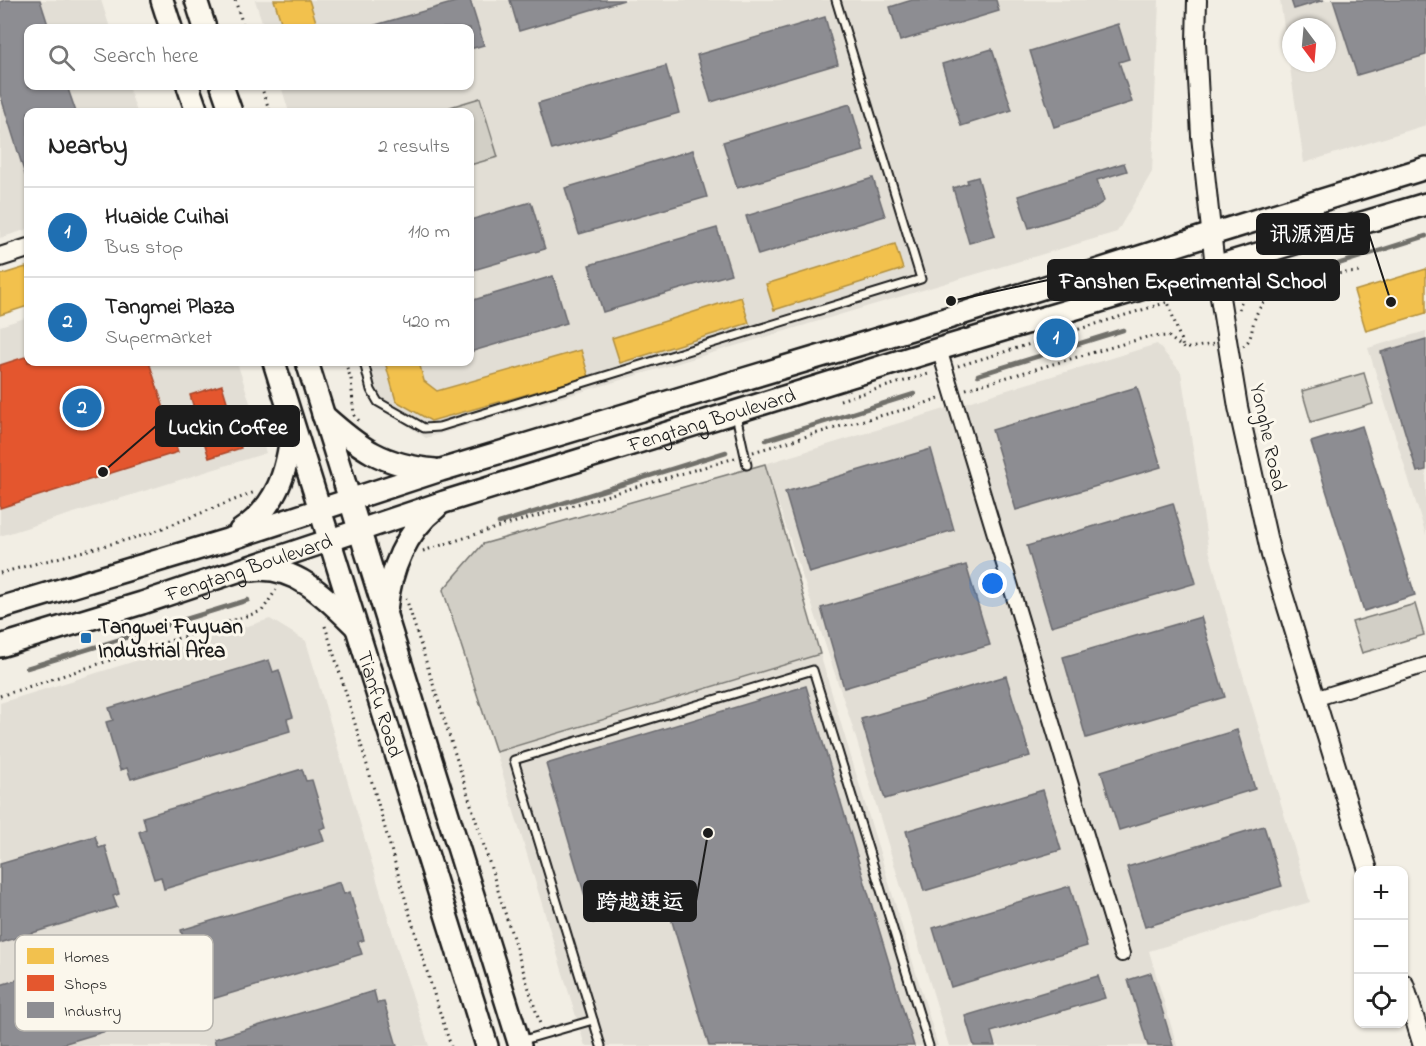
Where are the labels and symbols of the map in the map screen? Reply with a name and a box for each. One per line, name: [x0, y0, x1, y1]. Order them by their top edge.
north arrow: [1282, 18, 1336, 72]
callout: 讯源酒店: [1257, 214, 1369, 254]
text: 讯源酒店: [1269, 220, 1357, 252]
callout: Fanshen Experimental School: [1048, 260, 1339, 300]
text: Fanshen Experimental School: [1058, 267, 1327, 299]
pin: 1: [1036, 316, 1076, 360]
street label: Fengtang Boulevard: [624, 381, 800, 461]
street label: Yonghe Road: [1239, 381, 1293, 495]
pin: 2: [62, 386, 101, 430]
callout: Luckin Coffee: [156, 406, 299, 446]
text: Luckin Coffee: [168, 413, 289, 445]
street label: Fengtang Boulevard: [161, 527, 337, 611]
your location: [978, 569, 1007, 598]
place label: Tangwei Fuyuan Industrial Area: [98, 613, 243, 667]
marker: Tangwei Fuyuan Industrial Area: [79, 631, 93, 645]
street label: Tianfu Road: [348, 647, 409, 762]
callout: 跨越速运: [584, 881, 696, 921]
text: 跨越速运: [596, 888, 684, 920]
legend: [15, 935, 213, 1031]
text: Homes: [64, 946, 109, 970]
text: Shops: [64, 973, 107, 997]
text: Industry: [64, 1000, 121, 1024]

